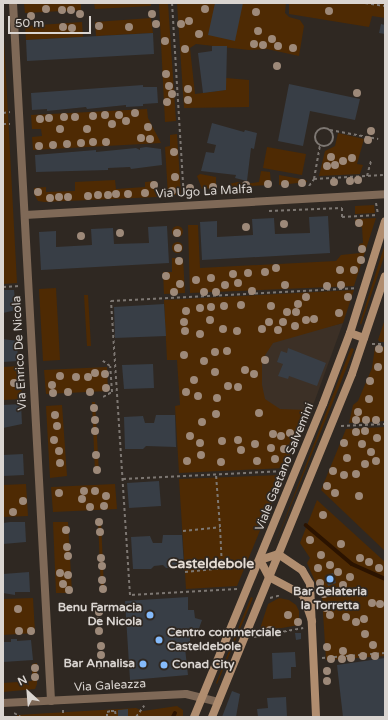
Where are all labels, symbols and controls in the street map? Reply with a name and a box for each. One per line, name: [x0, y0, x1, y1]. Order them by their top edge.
scale bar: [10, 8, 93, 34]
text: 50 m: [15, 16, 44, 30]
street label: Via Ugo La Malfa: [155, 182, 253, 202]
street label: Via Enrico De Nicola: [10, 295, 30, 411]
street label: Viale Gaetano Salvemini: [253, 401, 317, 533]
district label: Casteldebole: [168, 556, 254, 572]
marker: Bar Gelateria la Torretta: [325, 574, 335, 584]
place label: Bar Gelateria la Torretta: [293, 585, 367, 613]
place label: Benu Farmacia De Nicola: [58, 601, 142, 629]
marker: Benu Farmacia De Nicola: [145, 610, 155, 620]
place label: Centro commerciale Casteldebole: [167, 626, 281, 654]
marker: Centro commerciale Casteldebole: [154, 635, 164, 645]
place label: Bar Annalisa: [64, 657, 135, 671]
place label: Conad City: [172, 658, 234, 672]
marker: Bar Annalisa: [138, 659, 148, 669]
marker: Conad City: [159, 660, 169, 670]
north arrow: [8, 672, 48, 712]
text: N: [16, 673, 29, 689]
street label: Via Galeazza: [74, 677, 146, 695]

